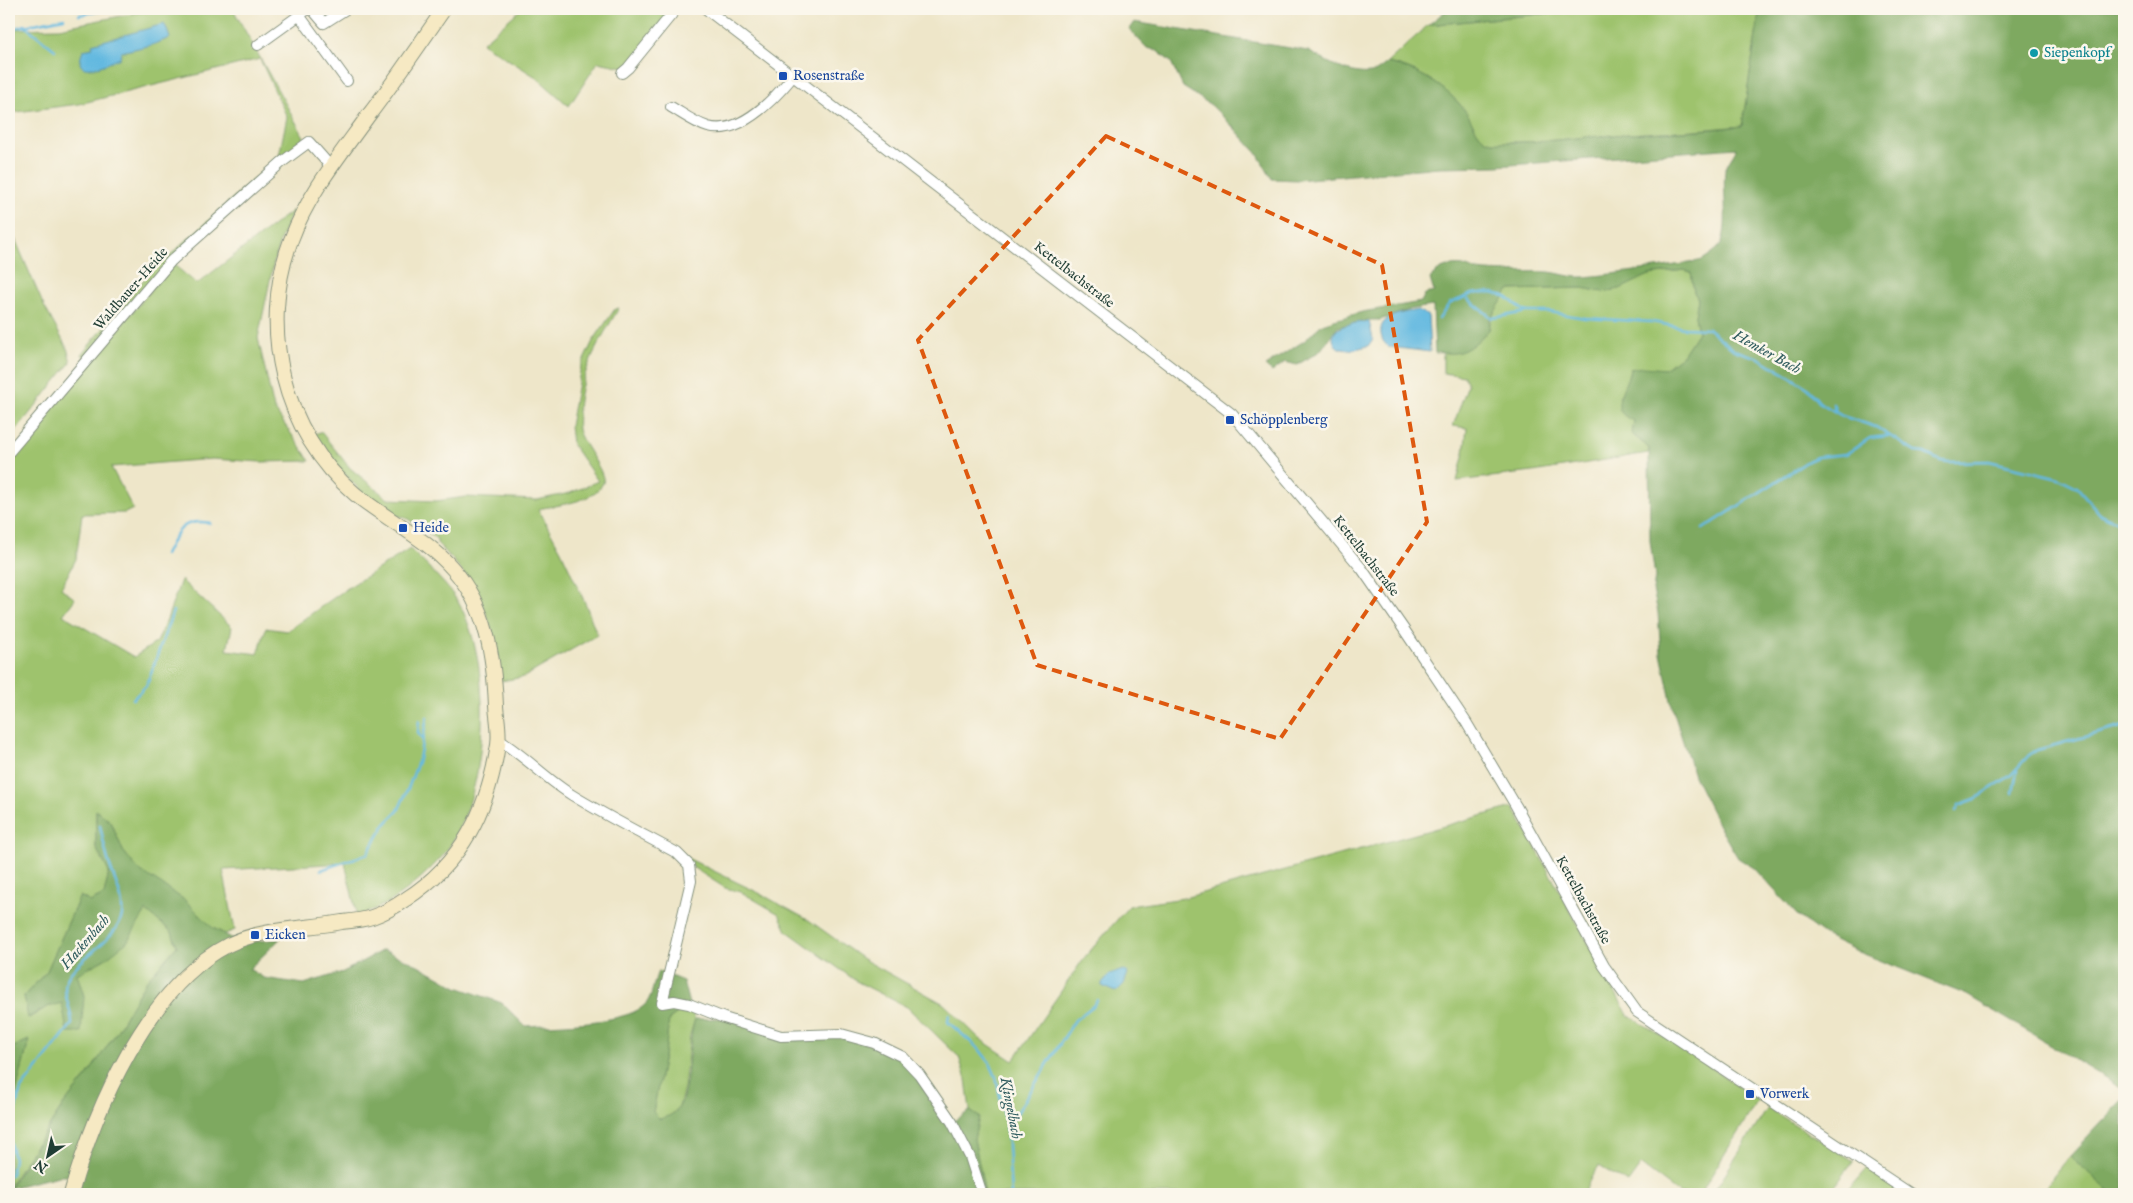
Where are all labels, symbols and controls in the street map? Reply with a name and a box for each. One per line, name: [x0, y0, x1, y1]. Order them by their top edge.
place label: Siepenkopf: [2044, 44, 2113, 62]
marker: Siepenkopf: [2028, 47, 2040, 59]
place label: Rosenstraße: [793, 67, 865, 85]
marker: Rosenstraße: [777, 70, 789, 82]
street label: Kettelbachstraße: [1030, 238, 1119, 313]
street label: Waldbauer-Heide: [90, 243, 172, 334]
water label: Hemker Bach: [1729, 325, 1805, 379]
place label: Schöpplenberg: [1240, 411, 1328, 429]
marker: Schöpplenberg: [1224, 414, 1236, 426]
street label: Kettelbachstraße: [1329, 512, 1404, 601]
place label: Heide: [413, 519, 449, 537]
marker: Heide: [397, 522, 409, 534]
street label: Kettelbachstraße: [1551, 853, 1615, 948]
water label: Hackenbach: [56, 911, 114, 974]
place label: Eicken: [265, 926, 306, 944]
marker: Eicken: [249, 929, 261, 941]
water label: Klingelbach: [995, 1075, 1026, 1141]
place label: Vorwerk: [1759, 1085, 1810, 1103]
marker: Vorwerk: [1744, 1088, 1756, 1100]
north arrow: [22, 1130, 72, 1180]
text: N: [31, 1155, 52, 1177]

